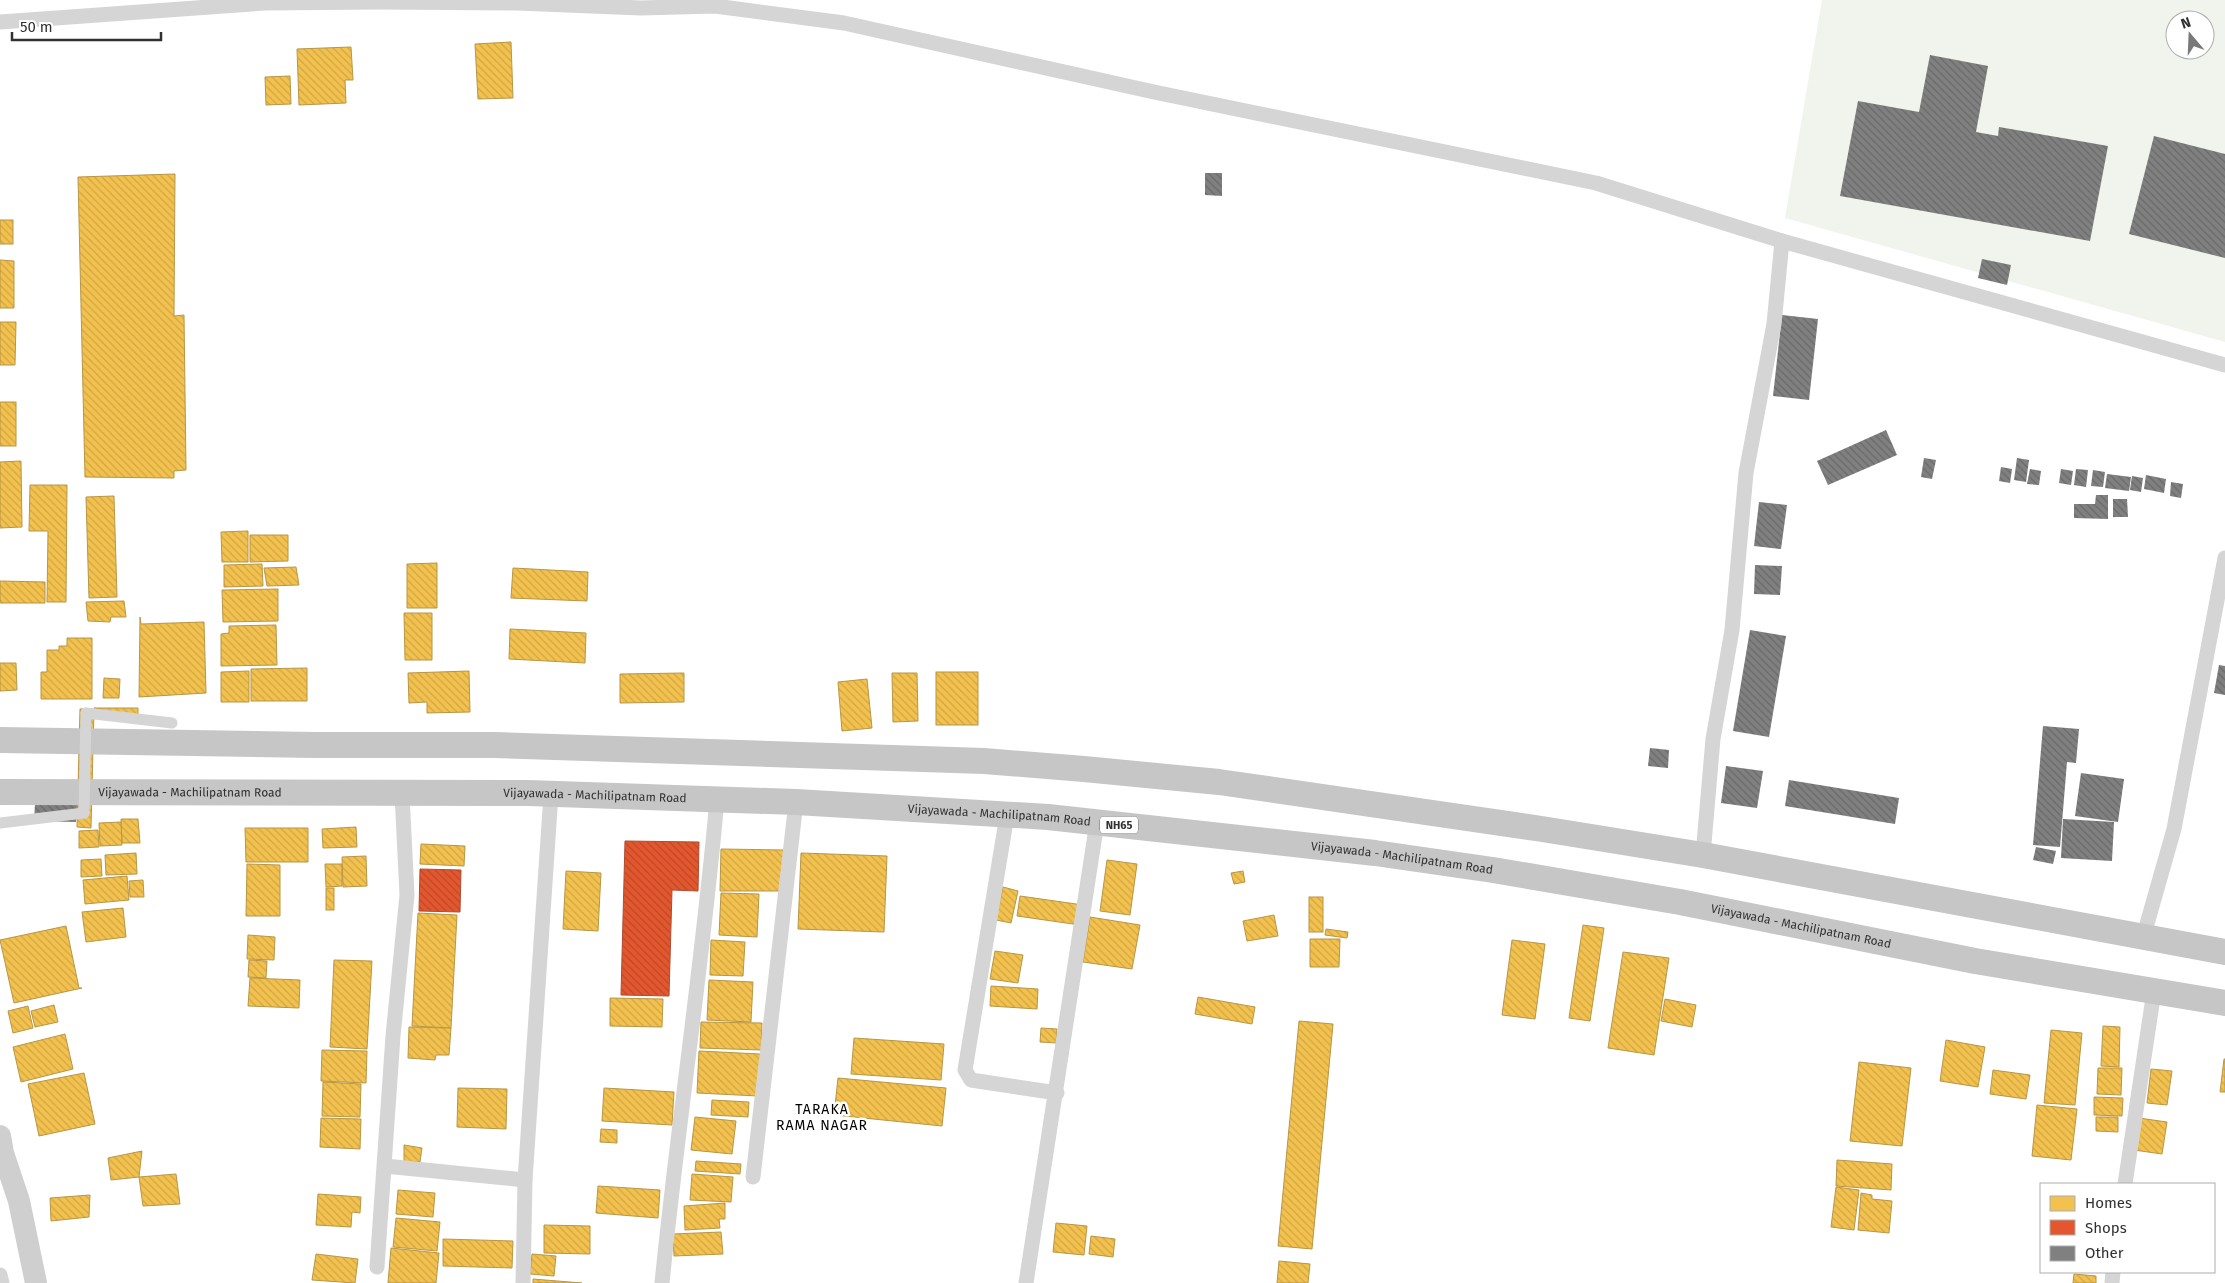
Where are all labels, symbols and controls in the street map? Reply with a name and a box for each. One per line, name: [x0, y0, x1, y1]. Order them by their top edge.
scale bar: [12, 10, 161, 42]
north arrow: [2165, 10, 2215, 60]
text: N: [2179, 14, 2193, 33]
text: 50 m: [20, 18, 53, 36]
street label: Vijayawada - Machilipatnam Road: [98, 785, 282, 800]
street label: Vijayawada - Machilipatnam Road: [503, 786, 687, 805]
street label: Vijayawada - Machilipatnam Road: [907, 802, 1092, 829]
road number: NH65: [1100, 816, 1138, 834]
street label: Vijayawada - Machilipatnam Road: [1310, 839, 1494, 877]
street label: Vijayawada - Machilipatnam Road: [1710, 901, 1892, 951]
district label: TARAKA RAMA NAGAR: [776, 1101, 868, 1134]
legend: [2040, 1183, 2215, 1273]
text: Homes: [2085, 1194, 2132, 1212]
text: Shops: [2085, 1219, 2127, 1237]
text: Other: [2085, 1244, 2124, 1262]

